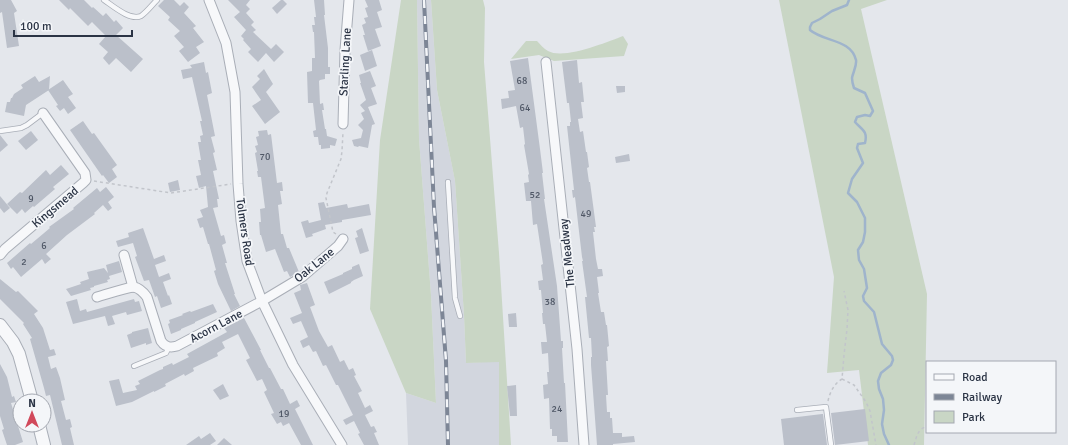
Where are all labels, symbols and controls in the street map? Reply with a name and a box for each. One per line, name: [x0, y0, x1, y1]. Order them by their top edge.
scale bar: [14, 12, 132, 38]
text: 100 m: [20, 19, 52, 34]
street label: Starling Lane: [336, 27, 355, 97]
house number: 68: [517, 75, 527, 87]
house number: 64: [520, 102, 531, 114]
house number: 70: [260, 151, 270, 163]
street label: Kingsmead: [29, 183, 82, 231]
house number: 52: [530, 189, 540, 201]
house number: 9: [28, 193, 34, 205]
street label: Tolmers Road: [232, 197, 257, 267]
house number: 49: [581, 208, 591, 220]
street label: The Meadway: [556, 217, 579, 288]
house number: 6: [41, 240, 47, 252]
street label: Oak Lane: [291, 245, 337, 286]
house number: 2: [21, 256, 27, 268]
house number: 38: [545, 296, 555, 308]
street label: Acorn Lane: [187, 306, 245, 347]
legend: [926, 361, 1056, 433]
text: Road: [962, 370, 988, 385]
text: Railway: [962, 390, 1002, 405]
north arrow: [12, 393, 52, 433]
text: N: [28, 397, 36, 410]
house number: 24: [552, 403, 563, 415]
house number: 19: [279, 408, 289, 420]
text: Park: [962, 410, 985, 425]

